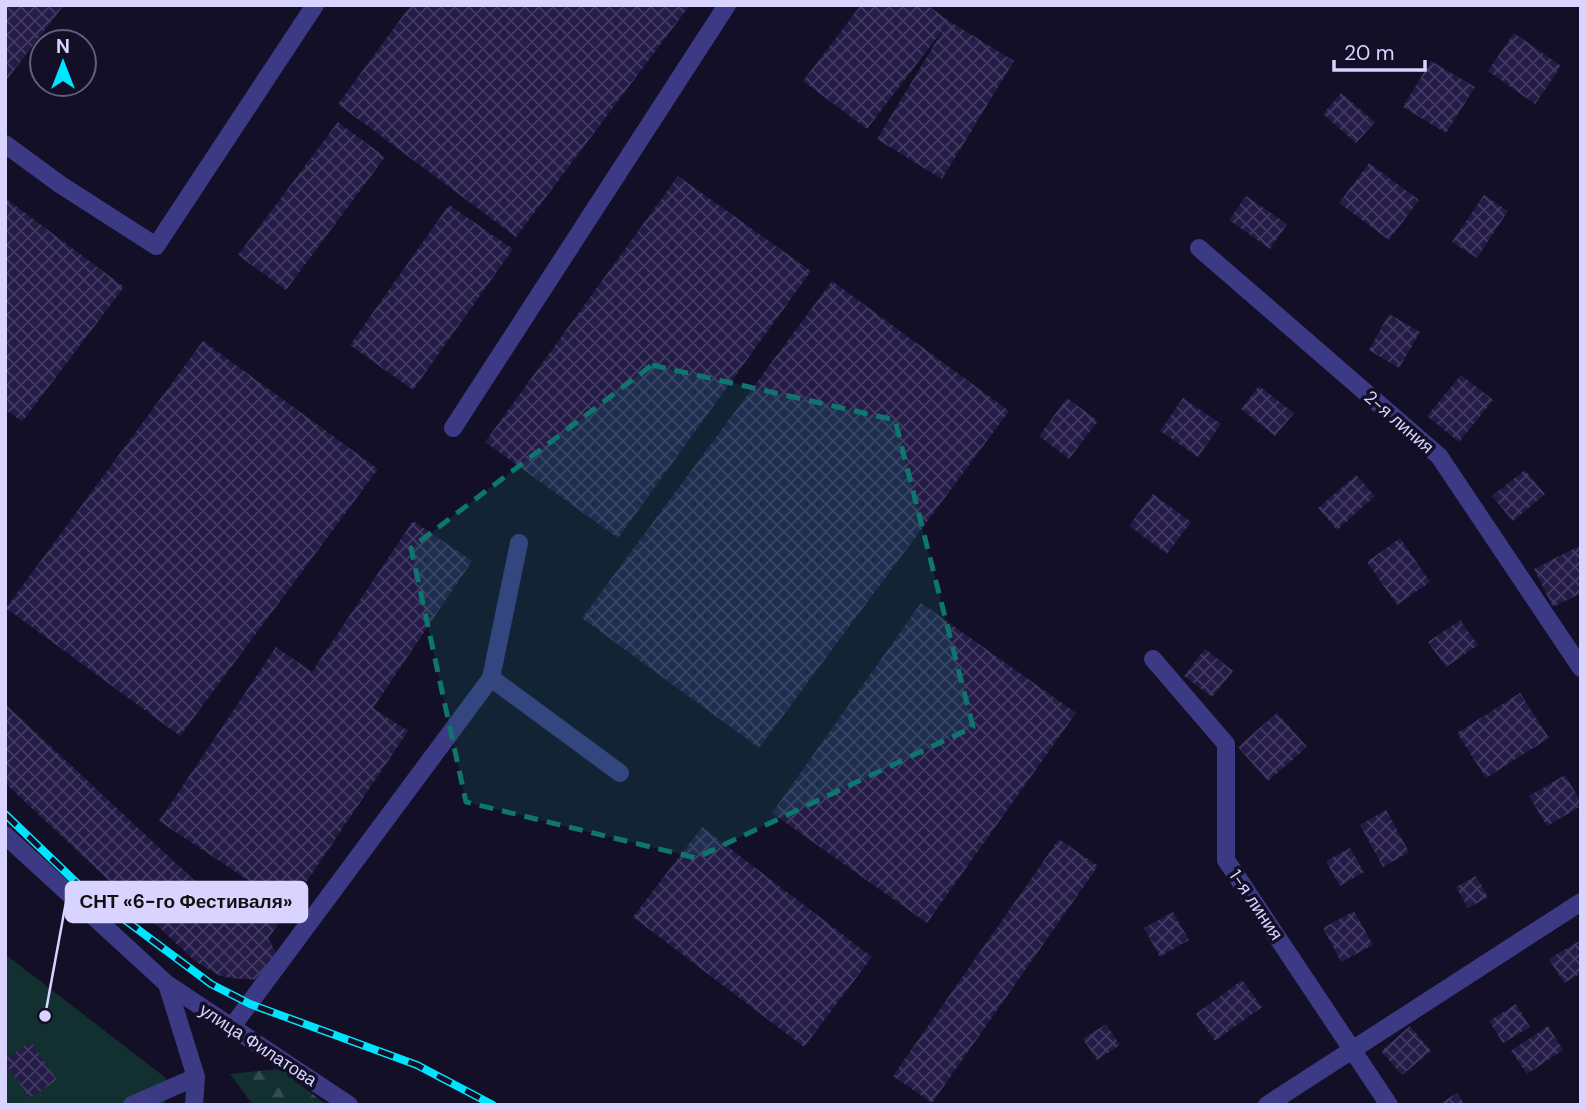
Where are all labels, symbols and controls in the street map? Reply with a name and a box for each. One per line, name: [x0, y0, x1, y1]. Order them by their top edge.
north arrow: [28, 28, 98, 98]
scale bar: [1334, 28, 1425, 72]
text: N: [56, 34, 70, 59]
text: 20 m: [1344, 39, 1395, 67]
street label: 2-я линия: [1359, 385, 1439, 459]
street label: 1-я линия: [1224, 865, 1288, 945]
callout: СНТ «6-го Фестиваля»: [66, 882, 307, 922]
text: СНТ «6-го Фестиваля»: [79, 889, 293, 914]
street label: улица Филатова: [195, 998, 322, 1093]

